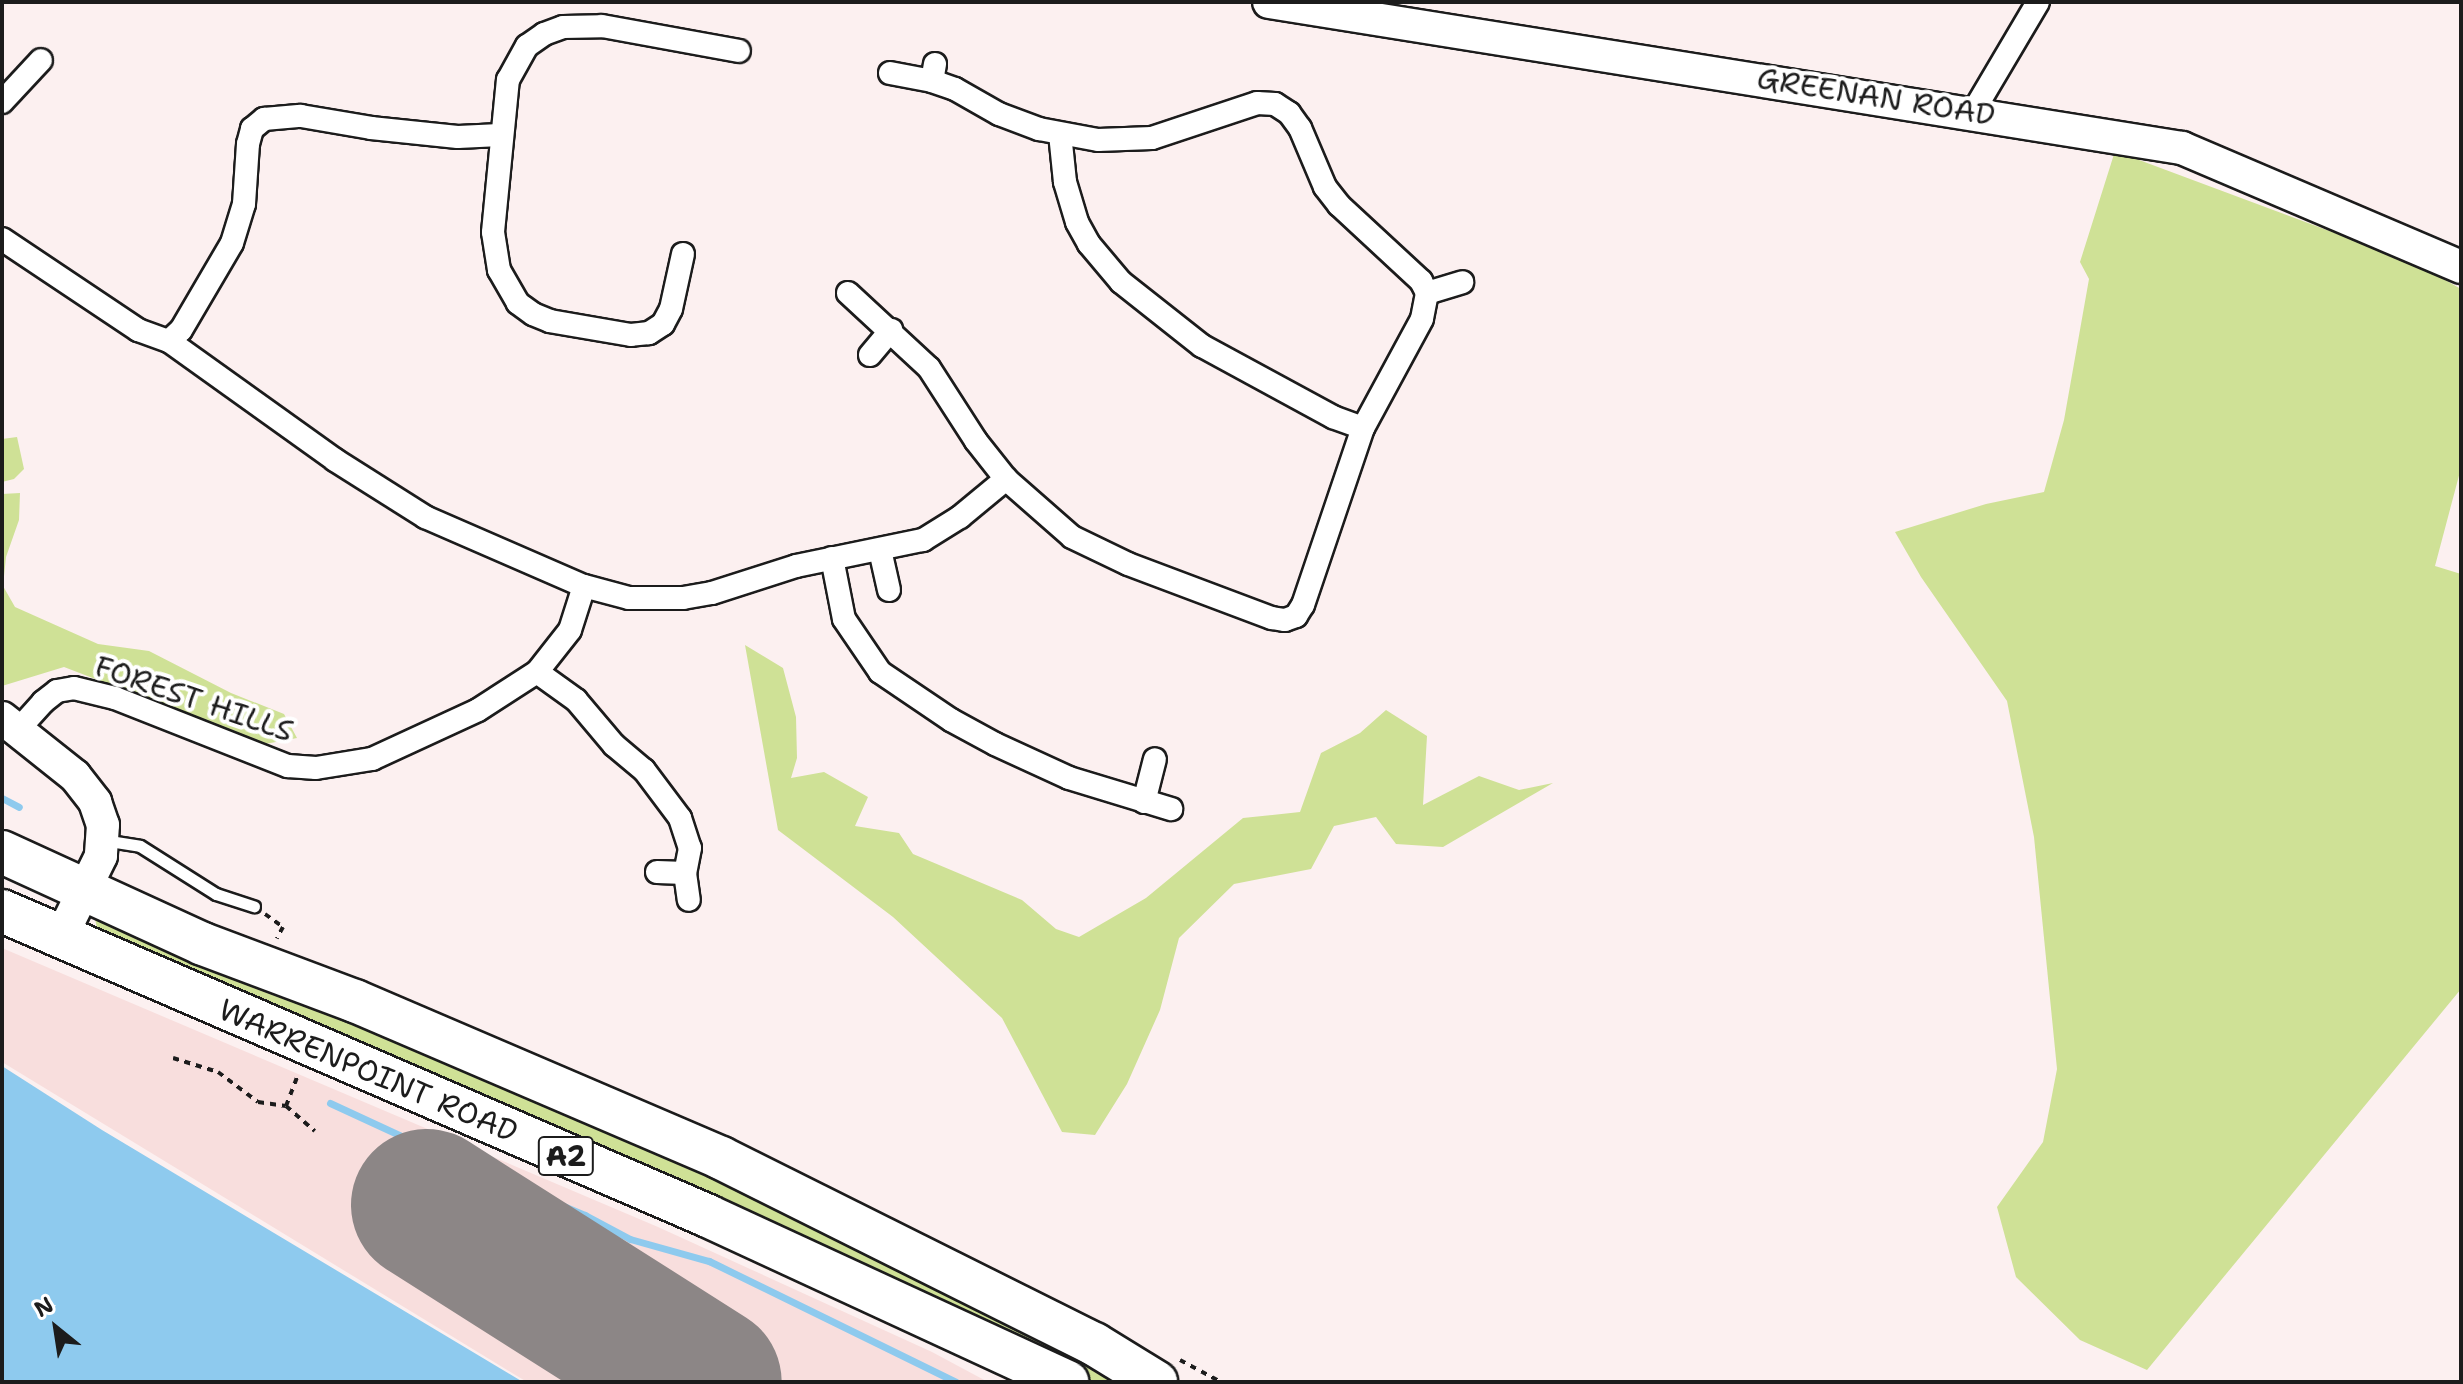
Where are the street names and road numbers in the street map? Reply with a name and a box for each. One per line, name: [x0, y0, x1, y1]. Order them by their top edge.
street label: GREENAN ROAD: [1754, 60, 1998, 134]
street label: FOREST HILLS: [90, 648, 298, 750]
street label: WARRENPOINT ROAD: [213, 992, 523, 1150]
road number: A2: [536, 1132, 596, 1180]

